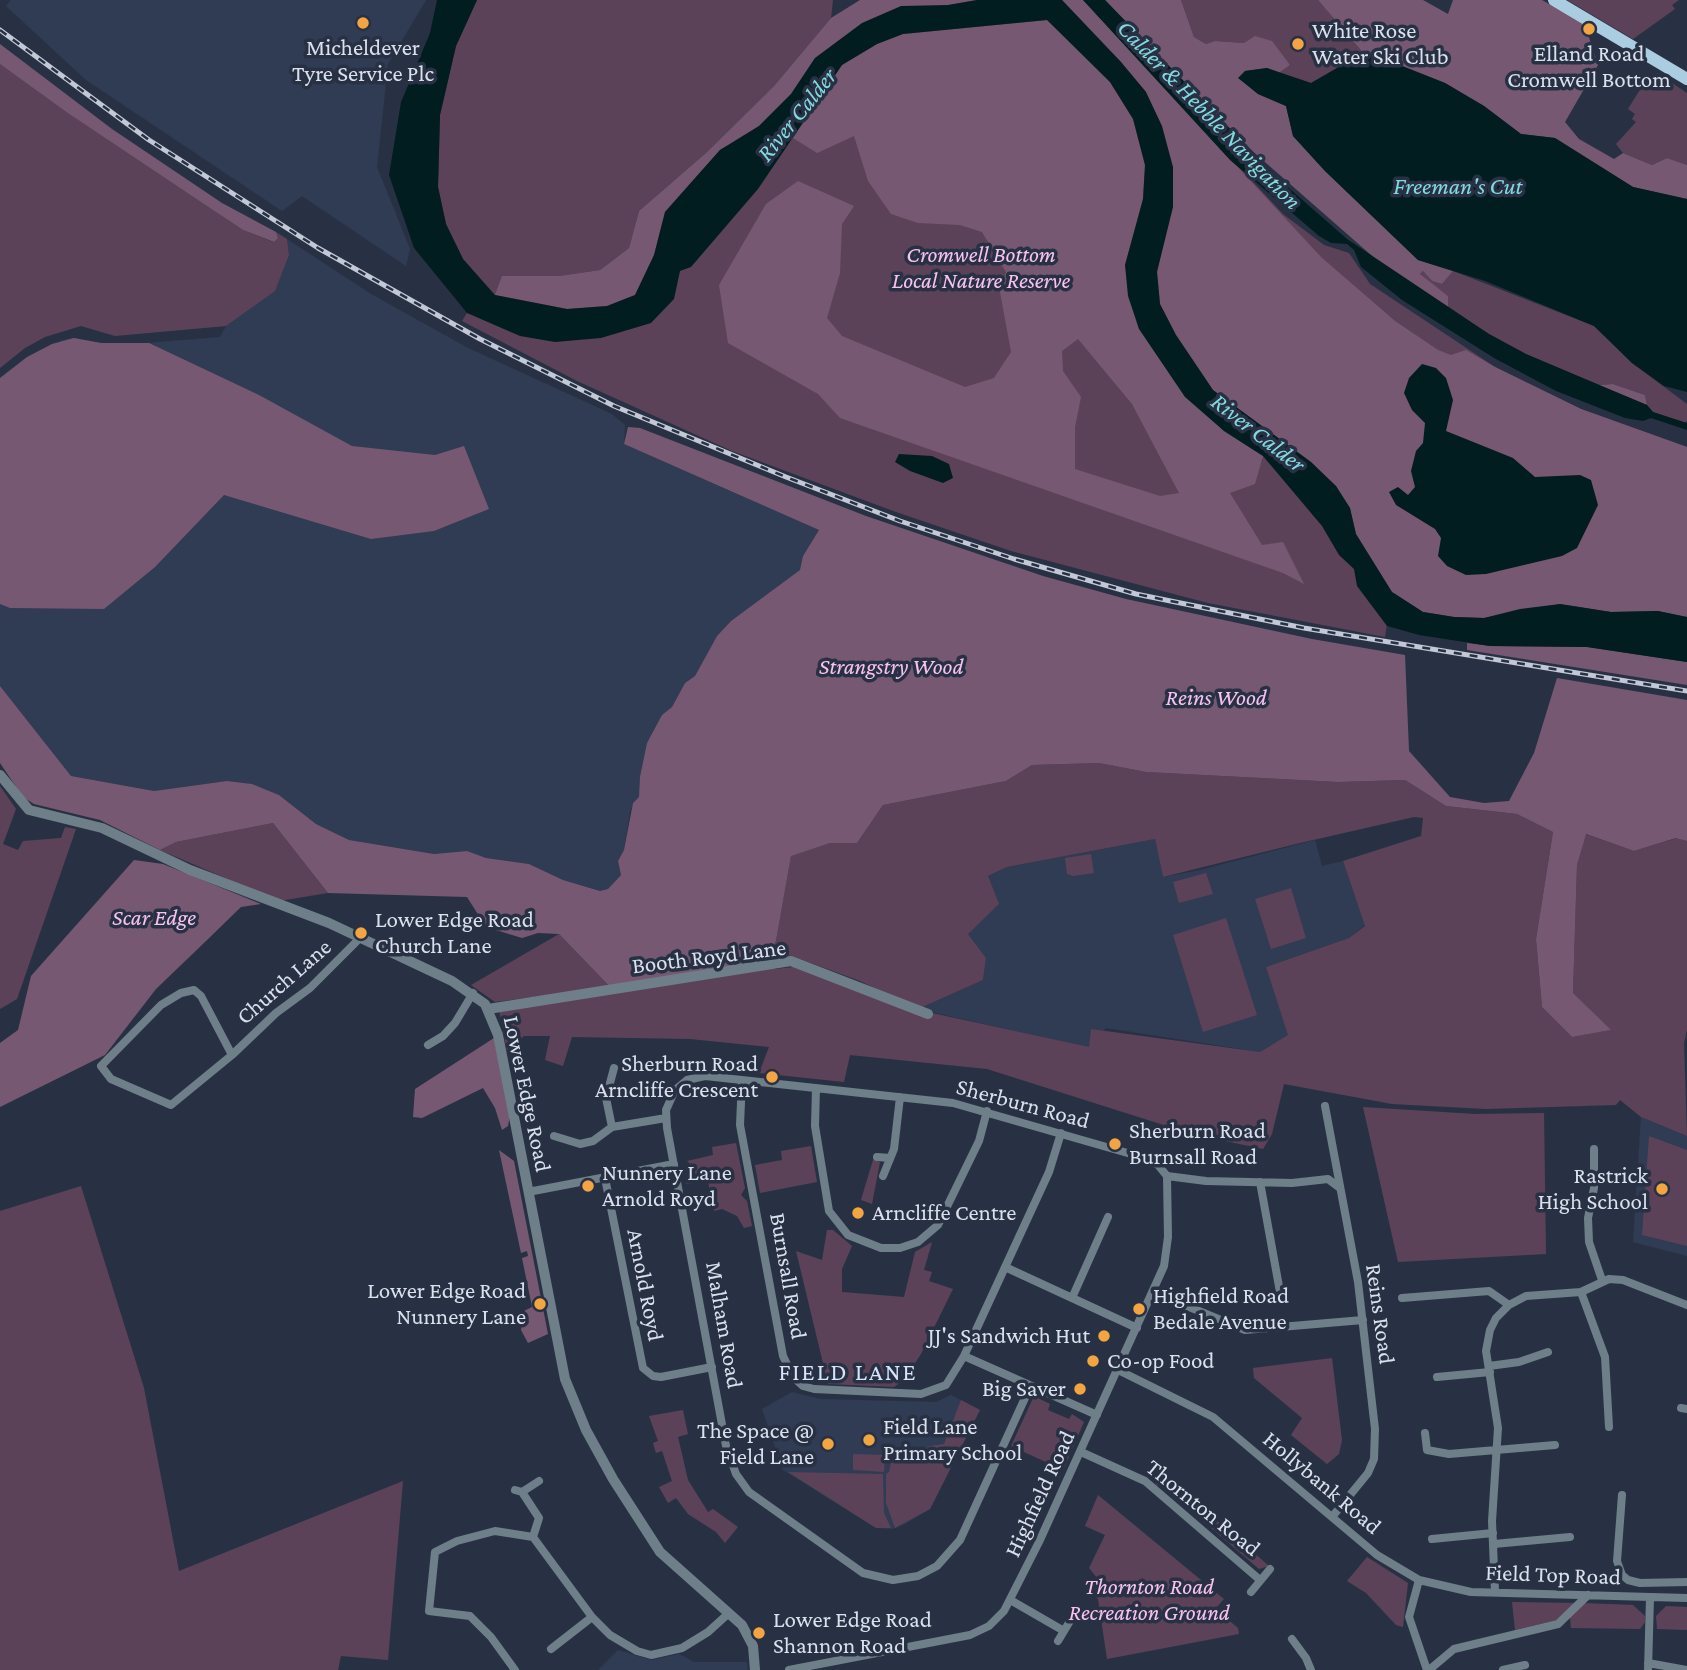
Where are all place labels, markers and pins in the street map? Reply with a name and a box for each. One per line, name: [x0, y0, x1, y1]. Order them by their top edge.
marker: Micheldever Tyre Service Plc: [355, 15, 371, 31]
place label: White Rose Water Ski Club: [1312, 17, 1448, 71]
marker: Elland Road Cromwell Bottom: [1581, 21, 1597, 37]
place label: Micheldever Tyre Service Plc: [292, 34, 434, 88]
marker: White Rose Water Ski Club: [1290, 36, 1306, 52]
place label: Elland Road Cromwell Bottom: [1507, 40, 1671, 94]
place label: Lower Edge Road Church Lane: [375, 906, 534, 960]
marker: Lower Edge Road Church Lane: [353, 925, 369, 941]
place label: Sherburn Road Arncliffe Crescent: [595, 1050, 758, 1104]
marker: Sherburn Road Arncliffe Crescent: [764, 1069, 780, 1085]
place label: Sherburn Road Burnsall Road: [1129, 1117, 1266, 1171]
marker: Sherburn Road Burnsall Road: [1107, 1136, 1123, 1152]
place label: Nunnery Lane Arnold Royd: [602, 1159, 732, 1213]
place label: Rastrick High School: [1538, 1162, 1648, 1216]
marker: Nunnery Lane Arnold Royd: [580, 1178, 596, 1194]
marker: Rastrick High School: [1654, 1181, 1670, 1197]
place label: Arncliffe Centre: [872, 1199, 1016, 1227]
marker: Arncliffe Centre: [850, 1205, 866, 1221]
place label: Lower Edge Road Nunnery Lane: [367, 1277, 526, 1331]
place label: Highfield Road Bedale Avenue: [1153, 1282, 1289, 1336]
marker: Lower Edge Road Nunnery Lane: [532, 1296, 548, 1312]
marker: Highfield Road Bedale Avenue: [1131, 1301, 1147, 1317]
place label: JJ's Sandwich Hut: [928, 1322, 1090, 1350]
marker: JJ's Sandwich Hut: [1096, 1328, 1112, 1344]
place label: Co-op Food: [1107, 1347, 1214, 1375]
marker: Co-op Food: [1085, 1353, 1101, 1369]
place label: Big Saver: [982, 1375, 1066, 1403]
marker: Big Saver: [1072, 1381, 1088, 1397]
place label: Field Lane Primary School: [883, 1413, 1022, 1467]
place label: The Space @ Field Lane: [697, 1417, 814, 1471]
marker: Field Lane Primary School: [861, 1432, 877, 1448]
marker: The Space @ Field Lane: [820, 1436, 836, 1452]
place label: Lower Edge Road Shannon Road: [773, 1606, 932, 1660]
marker: Lower Edge Road Shannon Road: [751, 1625, 767, 1641]

